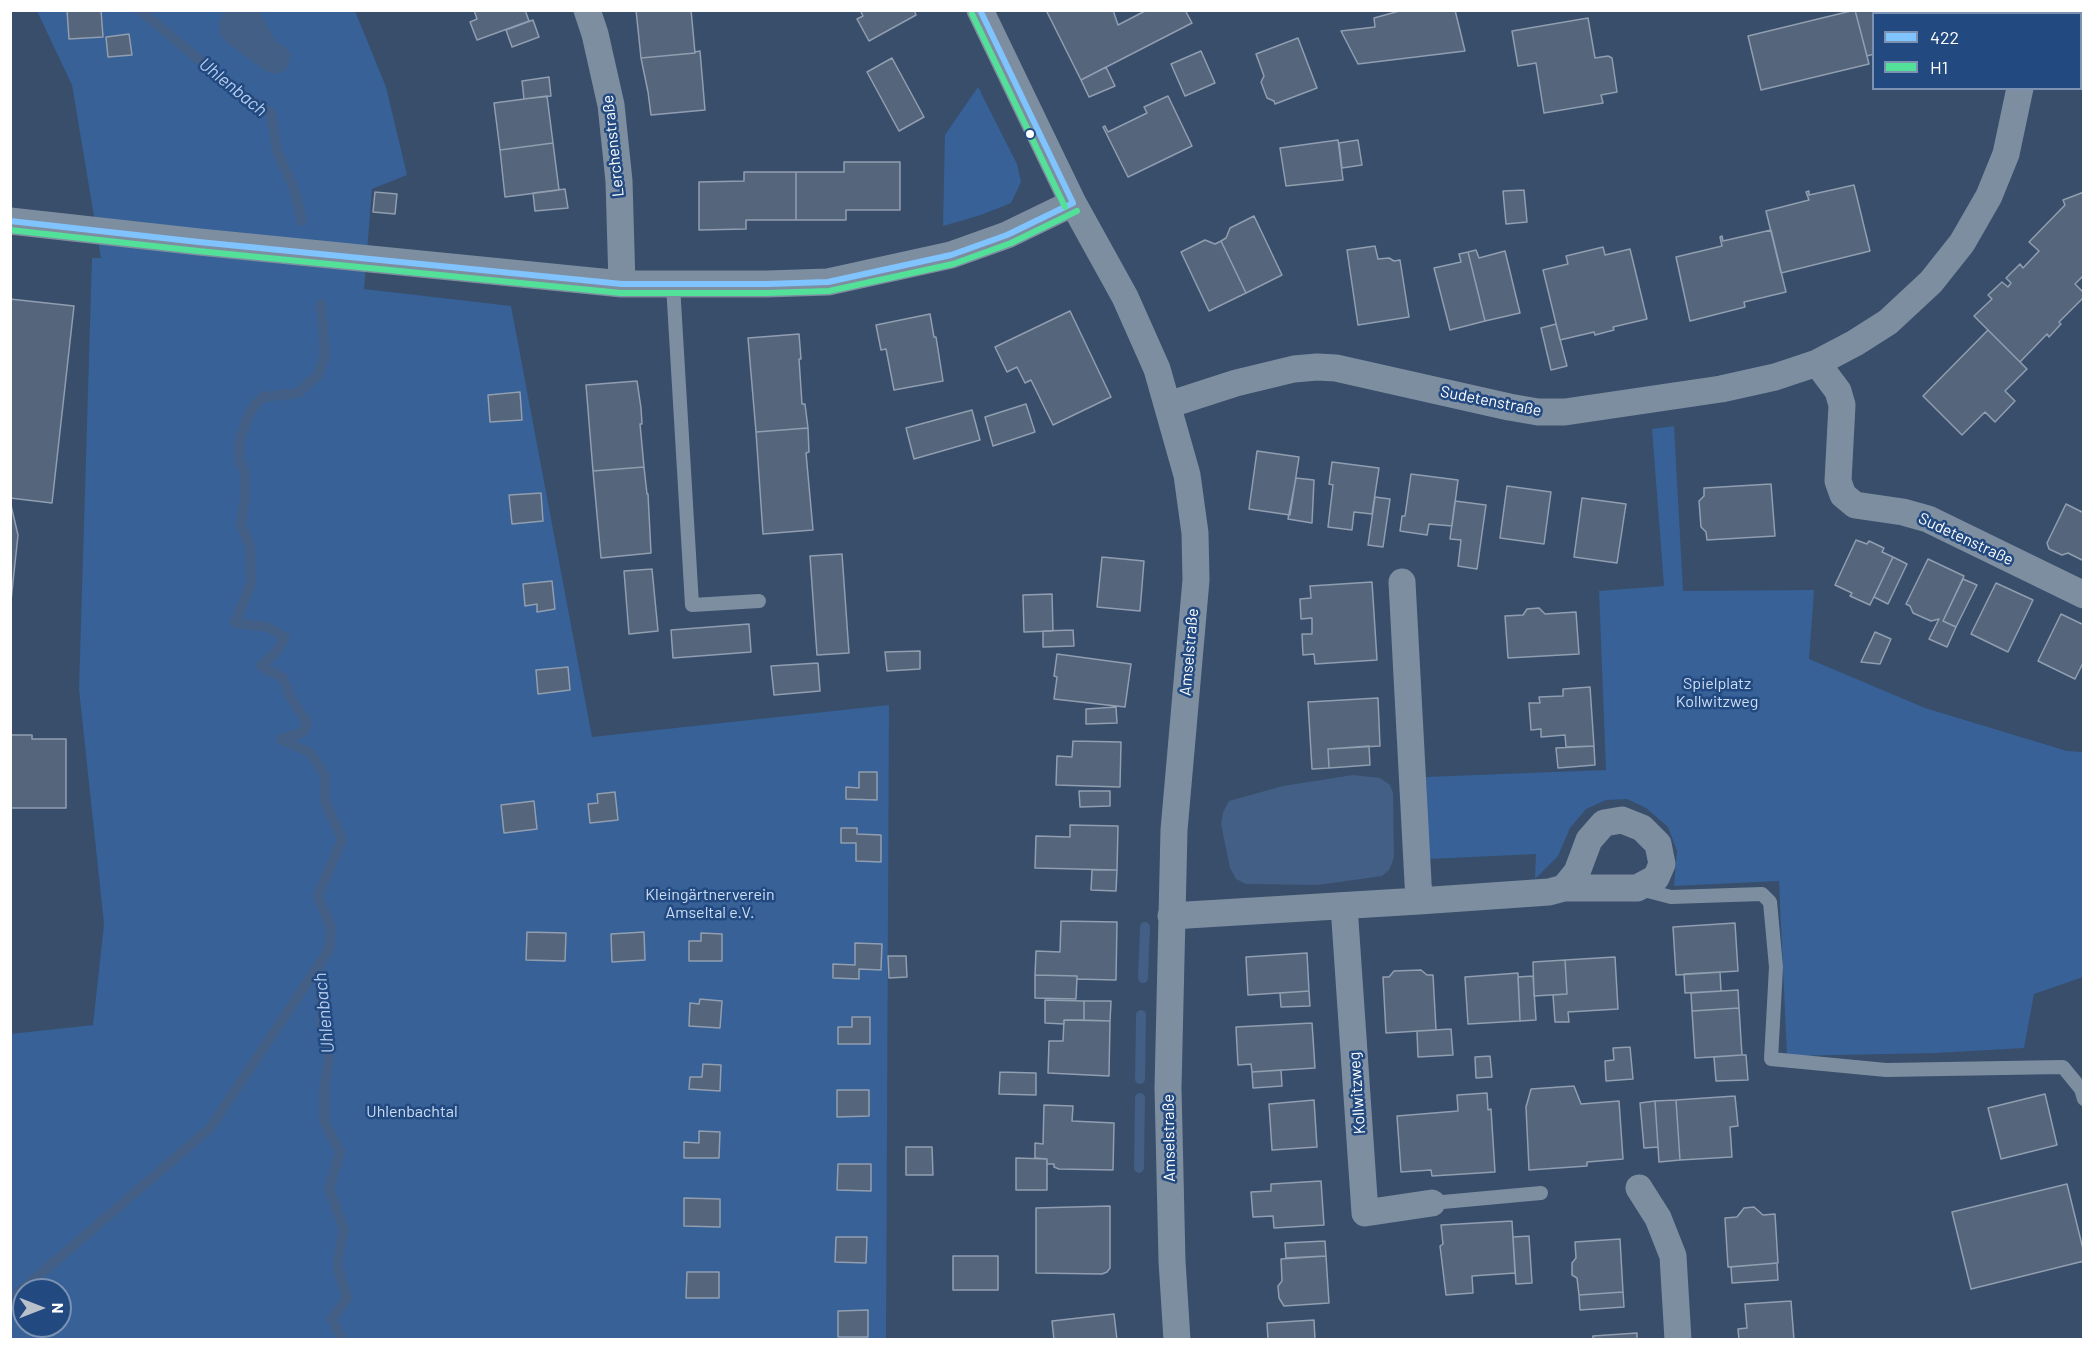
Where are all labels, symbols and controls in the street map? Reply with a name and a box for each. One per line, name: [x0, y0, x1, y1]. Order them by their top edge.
legend: [1872, 12, 2082, 90]
text: 422: [1930, 26, 1959, 48]
water label: Uhlenbach: [195, 53, 271, 121]
text: H1: [1930, 56, 1948, 78]
street label: Lerchenstraße: [598, 94, 628, 198]
unlabelled marker: [1024, 128, 1036, 140]
street label: Sudetenstraße: [1439, 382, 1543, 420]
street label: Sudetenstraße: [1915, 509, 2017, 569]
street label: Amselstraße: [1176, 607, 1202, 697]
park label: Spielplatz Kollwitzweg: [1676, 674, 1758, 712]
park label: Kleingärtnerverein Amseltal e.V.: [645, 885, 775, 923]
water label: Uhlenbach: [309, 972, 339, 1054]
street label: Kollwitzweg: [1345, 1051, 1369, 1135]
street label: Amselstraße: [1159, 1094, 1179, 1182]
park label: Uhlenbachtal: [366, 1102, 458, 1122]
north arrow: [12, 1278, 72, 1338]
text: N: [49, 1303, 68, 1313]

